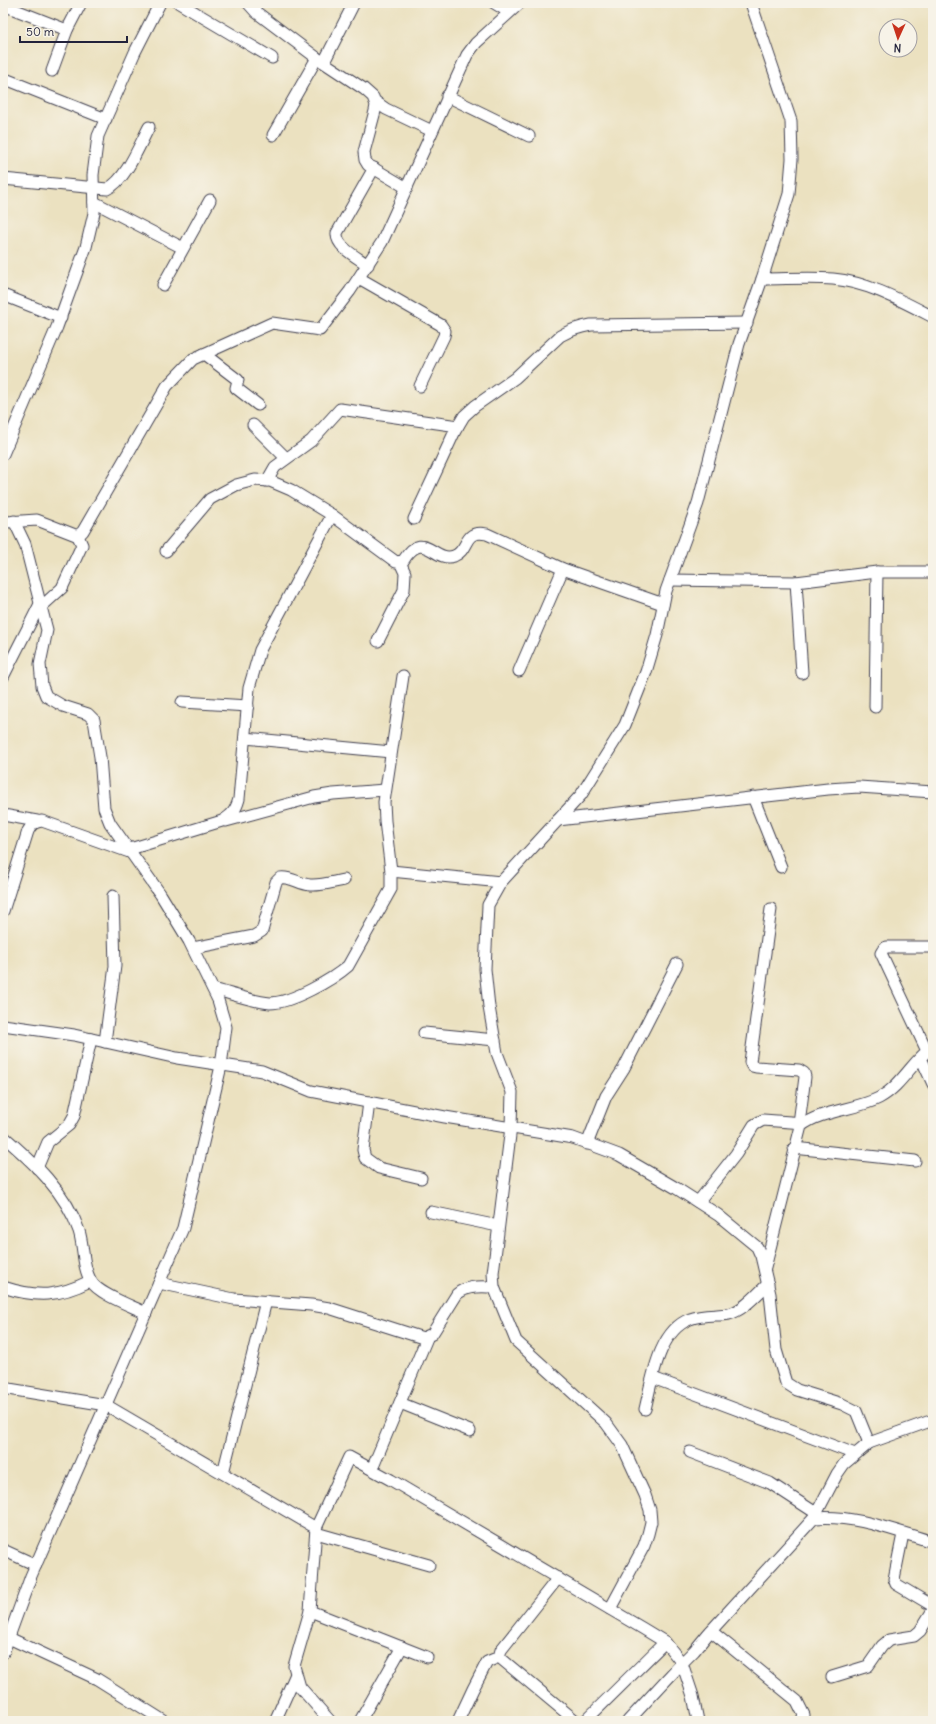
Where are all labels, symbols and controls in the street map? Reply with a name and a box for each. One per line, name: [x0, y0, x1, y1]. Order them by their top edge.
scale bar: [20, 18, 127, 44]
north arrow: [878, 18, 918, 58]
text: 50 m: [26, 24, 55, 39]
text: N: [893, 41, 902, 55]

